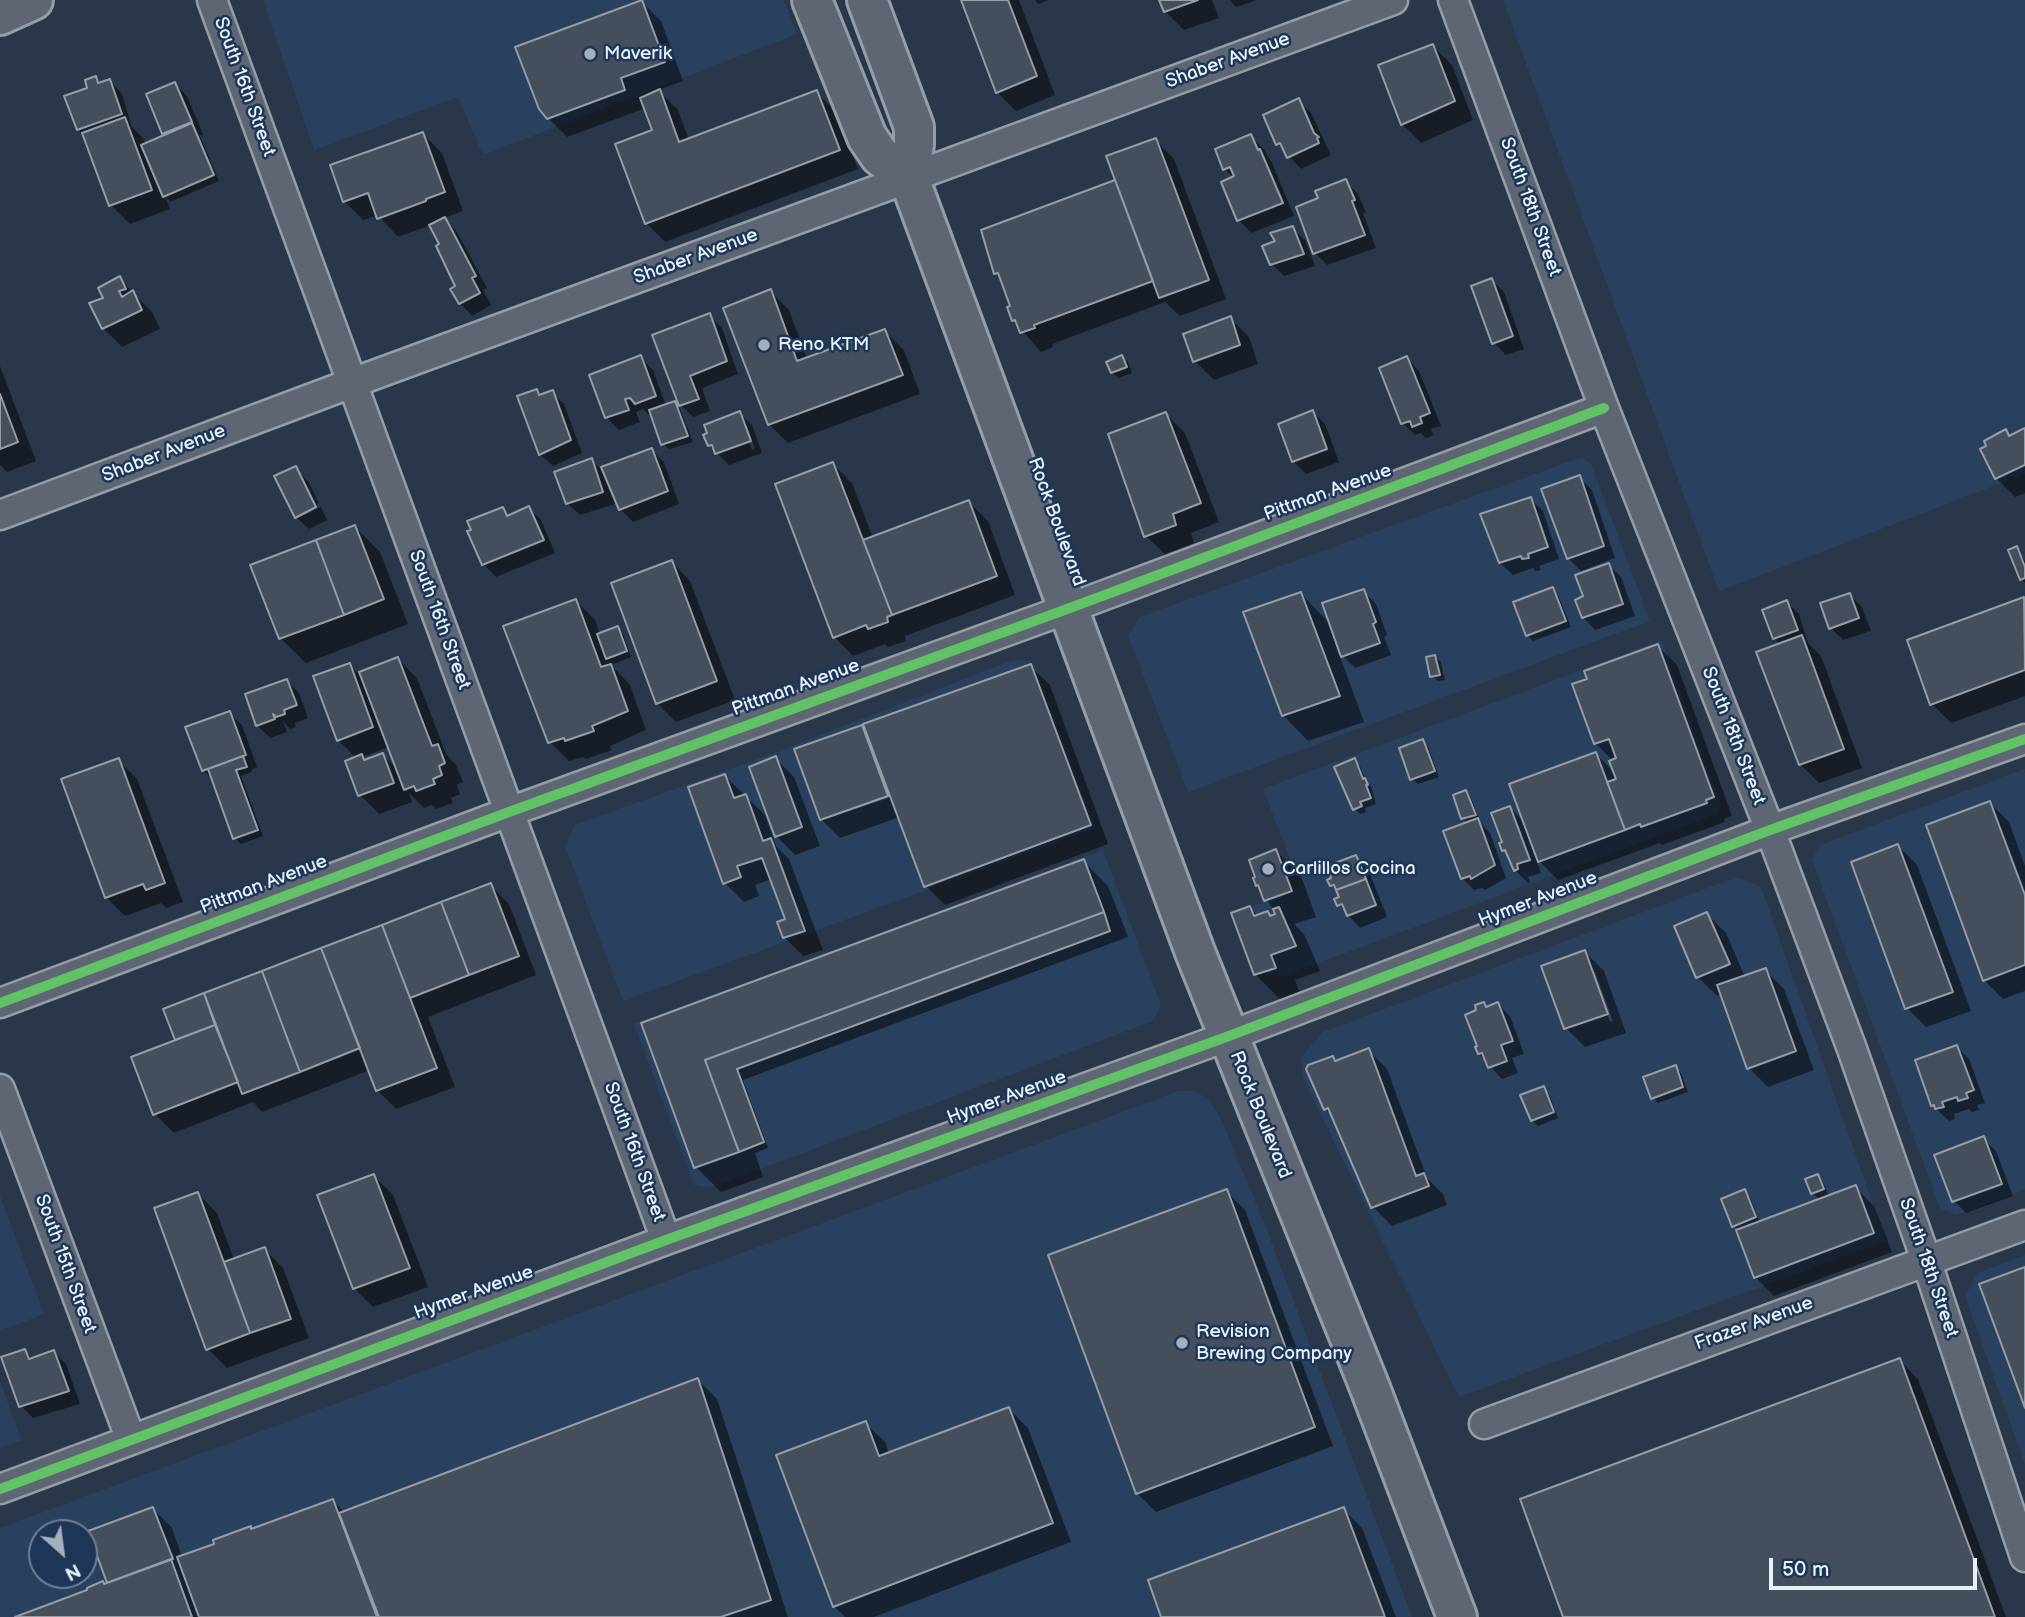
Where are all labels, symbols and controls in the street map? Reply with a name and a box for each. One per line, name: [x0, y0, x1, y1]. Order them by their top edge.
street label: South 16th Street: [208, 14, 280, 160]
street label: Shaber Avenue: [1163, 28, 1293, 94]
place label: Maverik: [604, 43, 672, 65]
marker: Maverik: [582, 46, 598, 62]
street label: South 18th Street: [1494, 134, 1566, 280]
street label: Shaber Avenue: [631, 224, 761, 290]
place label: Reno KTM: [778, 334, 869, 356]
marker: Reno KTM: [756, 337, 772, 353]
street label: Shaber Avenue: [99, 420, 229, 488]
street label: Rock Boulevard: [1022, 455, 1090, 589]
street label: Pittman Avenue: [1261, 459, 1395, 527]
street label: South 16th Street: [403, 547, 475, 693]
street label: Pittman Avenue: [729, 654, 863, 722]
street label: South 18th Street: [1696, 664, 1770, 808]
street label: Pittman Avenue: [197, 850, 331, 920]
place label: Carlillos Cocina: [1282, 858, 1416, 880]
marker: Carlillos Cocina: [1260, 861, 1276, 877]
street label: Hymer Avenue: [1475, 867, 1601, 933]
street label: Rock Boulevard: [1224, 1048, 1296, 1182]
street label: Hymer Avenue: [944, 1066, 1070, 1130]
street label: South 16th Street: [598, 1079, 670, 1225]
street label: South 15th Street: [29, 1191, 101, 1337]
street label: South 18th Street: [1893, 1195, 1963, 1341]
street label: Hymer Avenue: [411, 1261, 537, 1325]
street label: Frazer Avenue: [1692, 1292, 1816, 1356]
place label: Revision Brewing Company: [1196, 1321, 1352, 1365]
marker: Revision Brewing Company: [1174, 1335, 1190, 1351]
north arrow: [28, 1519, 98, 1589]
scale bar: [1773, 1544, 1981, 1588]
text: 50 m: [1782, 1557, 1829, 1582]
text: N: [60, 1558, 84, 1585]

